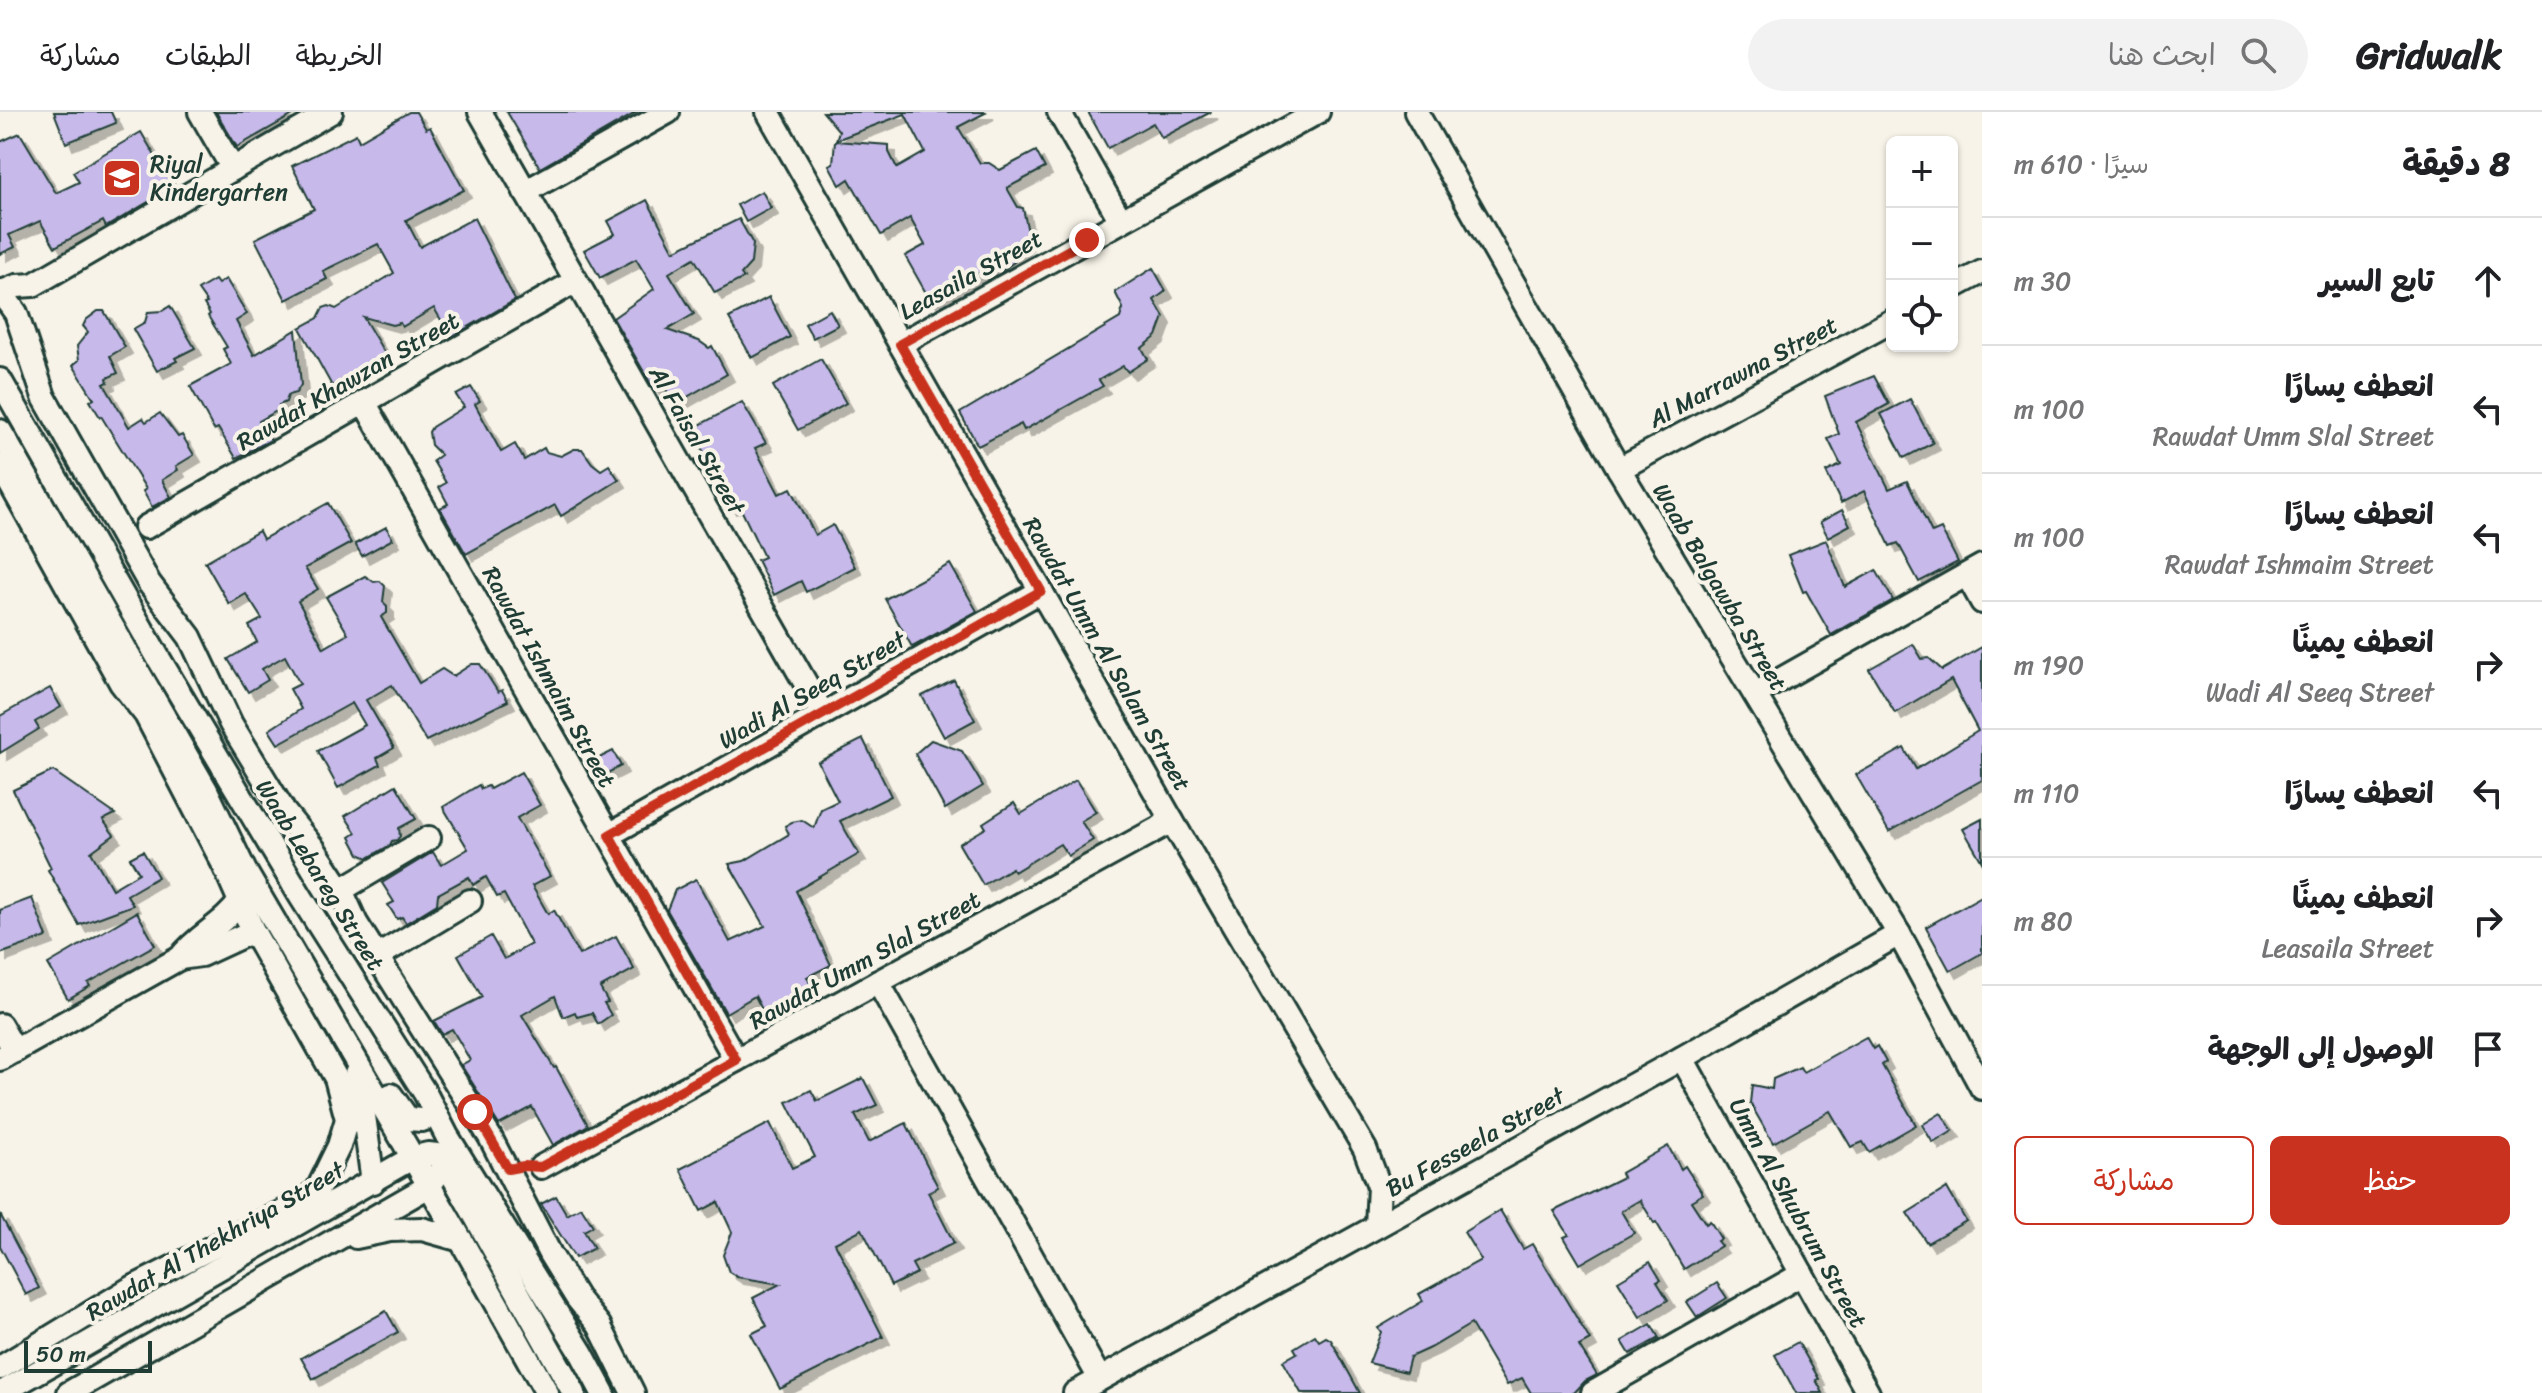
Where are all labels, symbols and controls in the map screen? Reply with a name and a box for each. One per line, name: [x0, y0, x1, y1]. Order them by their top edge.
search box: [1748, 19, 2308, 91]
text: Gridwalk: [2356, 22, 2502, 89]
text: ابحث هنا: [2108, 28, 2216, 82]
text: مشاركة: [40, 31, 121, 80]
text: الطبقات: [165, 31, 251, 80]
text: الخريطة: [295, 31, 383, 80]
icon: search: [2236, 33, 2280, 77]
text: 8 دقيقة: [2402, 134, 2510, 194]
map controls: [1886, 136, 1958, 352]
button: +: [1886, 136, 1958, 208]
text: سيرًا · 610 m: [2014, 141, 2149, 187]
place label: Riyal Kindergarten: [150, 143, 288, 213]
school or university icon: Riyal Kindergarten: [101, 157, 143, 199]
button: −: [1886, 208, 1958, 280]
street label: Leasaila Street: [891, 218, 1051, 332]
route end: [1069, 222, 1105, 258]
text: تابع السير: [2319, 254, 2434, 308]
text: 30 m: [2014, 258, 2071, 304]
icon: ahead: [2466, 259, 2510, 303]
button: locate: [1886, 280, 1958, 352]
street label: Rawdat Khawzan Street: [228, 300, 468, 462]
street label: Al Marrawna Street: [1640, 304, 1845, 440]
street label: Al Faisal Street: [637, 357, 757, 524]
text: انعطف يسارًا: [2284, 359, 2434, 413]
text: 100 m: [2014, 386, 2085, 432]
icon: left: [2466, 387, 2510, 431]
text: Rawdat Umm Slal Street: [2153, 413, 2434, 459]
street label: Waab Balgawba Street: [1641, 475, 1799, 699]
text: انعطف يسارًا: [2284, 487, 2434, 541]
street label: Rawdat Umm Al Salam Street: [1011, 509, 1203, 799]
text: 100 m: [2014, 514, 2085, 560]
icon: left: [2466, 515, 2510, 559]
text: Rawdat Ishmaim Street: [2165, 541, 2434, 587]
street label: Rawdat Ishmaim Street: [470, 558, 628, 796]
text: انعطف يمينًا: [2292, 615, 2434, 669]
street label: Wadi Al Seeq Street: [710, 618, 915, 761]
text: 190 m: [2014, 642, 2084, 688]
icon: right: [2466, 643, 2510, 687]
text: Wadi Al Seeq Street: [2206, 669, 2434, 715]
text: انعطف يسارًا: [2284, 766, 2434, 820]
text: 110 m: [2014, 770, 2079, 816]
street label: Waab Lebareg Street: [244, 771, 396, 979]
icon: left: [2466, 771, 2510, 815]
text: انعطف يمينًا: [2292, 871, 2434, 925]
street label: Rawdat Umm Slal Street: [741, 879, 989, 1041]
text: 80 m: [2014, 898, 2073, 944]
icon: right: [2466, 899, 2510, 943]
text: Leasaila Street: [2261, 925, 2434, 971]
text: الوصول إلى الوجهة: [2207, 1022, 2434, 1076]
icon: arrive: [2466, 1027, 2510, 1071]
street label: Bu Fesseela Street: [1377, 1075, 1574, 1209]
street label: Umm Al Shubrum Street: [1717, 1090, 1879, 1336]
route start: [457, 1094, 493, 1130]
button: مشاركة: [2014, 1136, 2254, 1225]
button: حفظ: [2270, 1136, 2510, 1225]
street label: Rawdat Al Thekhriya Street: [78, 1149, 354, 1332]
text: 50 m: [36, 1335, 86, 1374]
scale bar: [24, 1337, 152, 1373]

